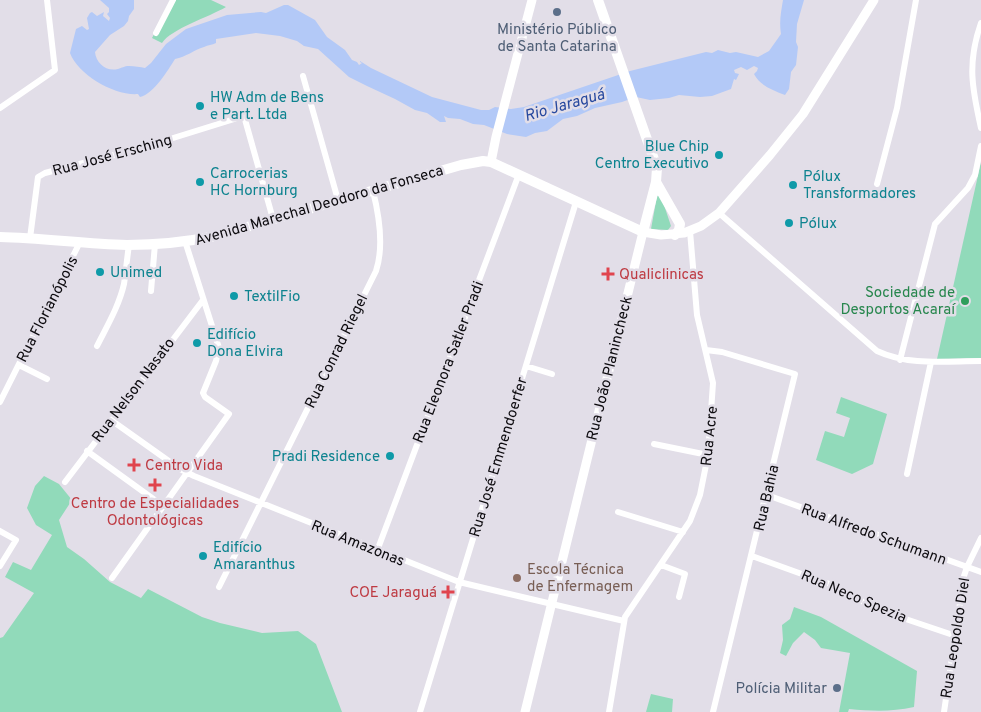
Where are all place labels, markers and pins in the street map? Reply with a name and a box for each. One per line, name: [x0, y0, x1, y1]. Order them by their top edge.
marker: Ministério Público de Santa Catarina: [551, 6, 563, 18]
place label: Ministério Público de Santa Catarina: [497, 21, 617, 57]
place label: HW Adm de Bens e Part. Ltda: [210, 89, 324, 125]
marker: HW Adm de Bens e Part. Ltda: [194, 100, 206, 112]
place label: Blue Chip Centro Executivo: [595, 138, 709, 174]
marker: Blue Chip Centro Executivo: [713, 149, 725, 161]
place label: Carrocerias HC Hornburg: [210, 165, 298, 201]
place label: Pólux Transformadores: [803, 168, 916, 204]
marker: Carrocerias HC Hornburg: [194, 176, 206, 188]
marker: Pólux Transformadores: [787, 179, 799, 191]
place label: Pólux: [799, 215, 837, 234]
marker: Pólux: [783, 217, 795, 229]
place label: Unimed: [110, 264, 162, 283]
marker: Unimed: [94, 266, 106, 278]
place label: Qualiclinicas: [619, 266, 704, 285]
marker: Qualiclinicas: [601, 267, 615, 281]
place label: Sociedade de Desportos Acaraí: [840, 284, 956, 320]
place label: TextilFio: [244, 288, 300, 307]
marker: TextilFio: [228, 290, 240, 302]
marker: Sociedade de Desportos Acaraí: [959, 295, 971, 307]
place label: Edifício Dona Elvira: [207, 326, 283, 362]
marker: Edifício Dona Elvira: [191, 337, 203, 349]
place label: Pradi Residence: [272, 448, 380, 467]
marker: Pradi Residence: [384, 450, 396, 462]
place label: Centro Vida: [145, 457, 223, 476]
marker: Centro Vida: [127, 458, 141, 472]
marker: Centro de Especialidades Odontológicas: [148, 478, 162, 492]
place label: Centro de Especialidades Odontológicas: [71, 495, 239, 531]
place label: Edifício Amaranthus: [213, 539, 295, 575]
marker: Edifício Amaranthus: [197, 550, 209, 562]
place label: Escola Técnica de Enfermagem: [527, 561, 633, 597]
marker: Escola Técnica de Enfermagem: [511, 572, 523, 584]
place label: COE Jaraguá: [349, 584, 437, 603]
marker: COE Jaraguá: [441, 585, 455, 599]
place label: Polícia Militar: [736, 680, 827, 699]
marker: Polícia Militar: [831, 682, 843, 694]

